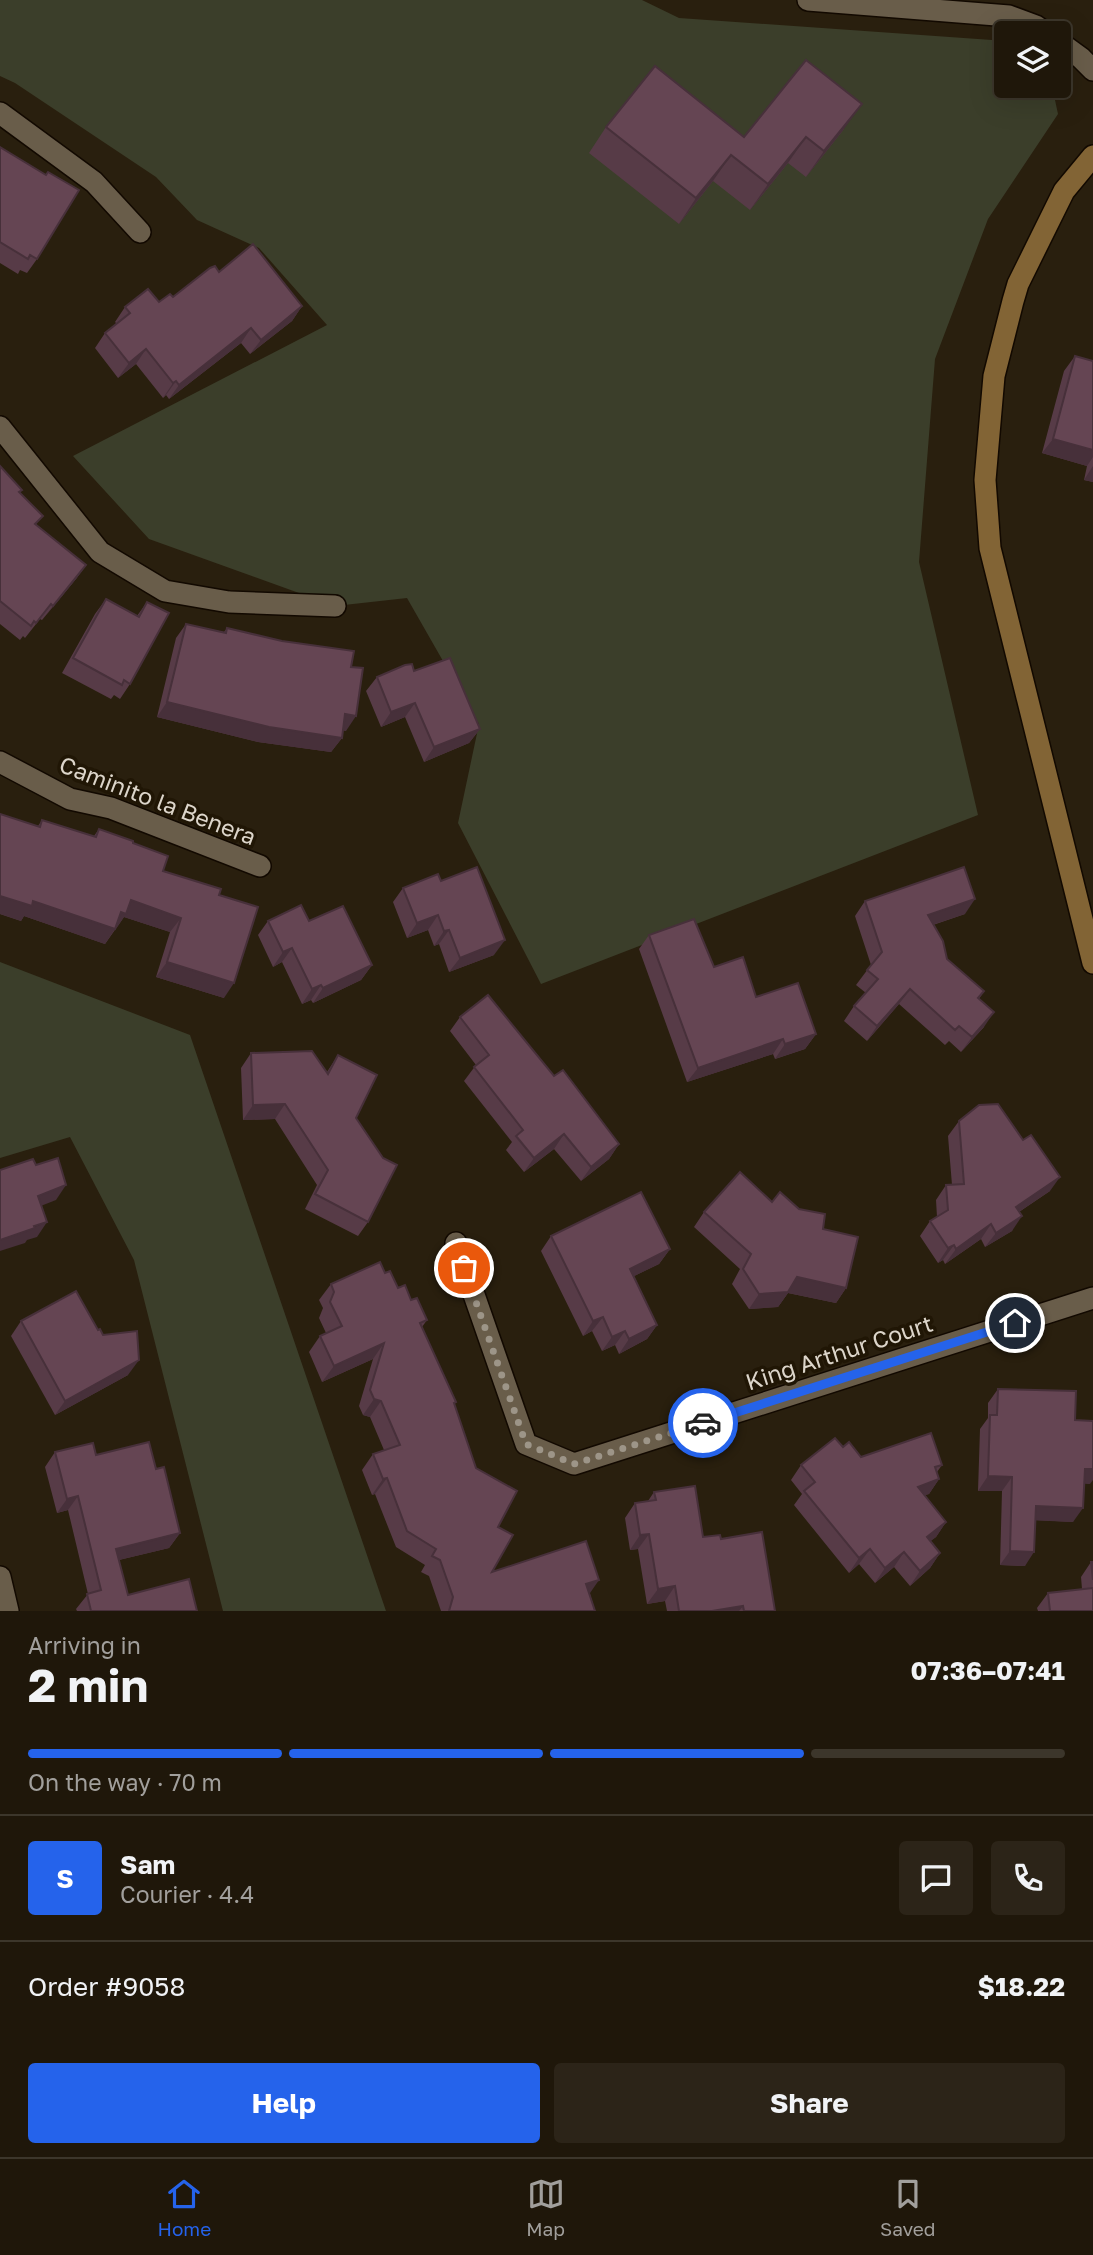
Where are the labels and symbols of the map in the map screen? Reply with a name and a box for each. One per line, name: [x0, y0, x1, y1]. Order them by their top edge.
street label: Caminito la Benera: [56, 750, 260, 850]
pin: [434, 1238, 494, 1298]
pin: [985, 1293, 1045, 1353]
street label: King Arthur Court: [742, 1309, 936, 1395]
courier: [668, 1388, 738, 1458]

